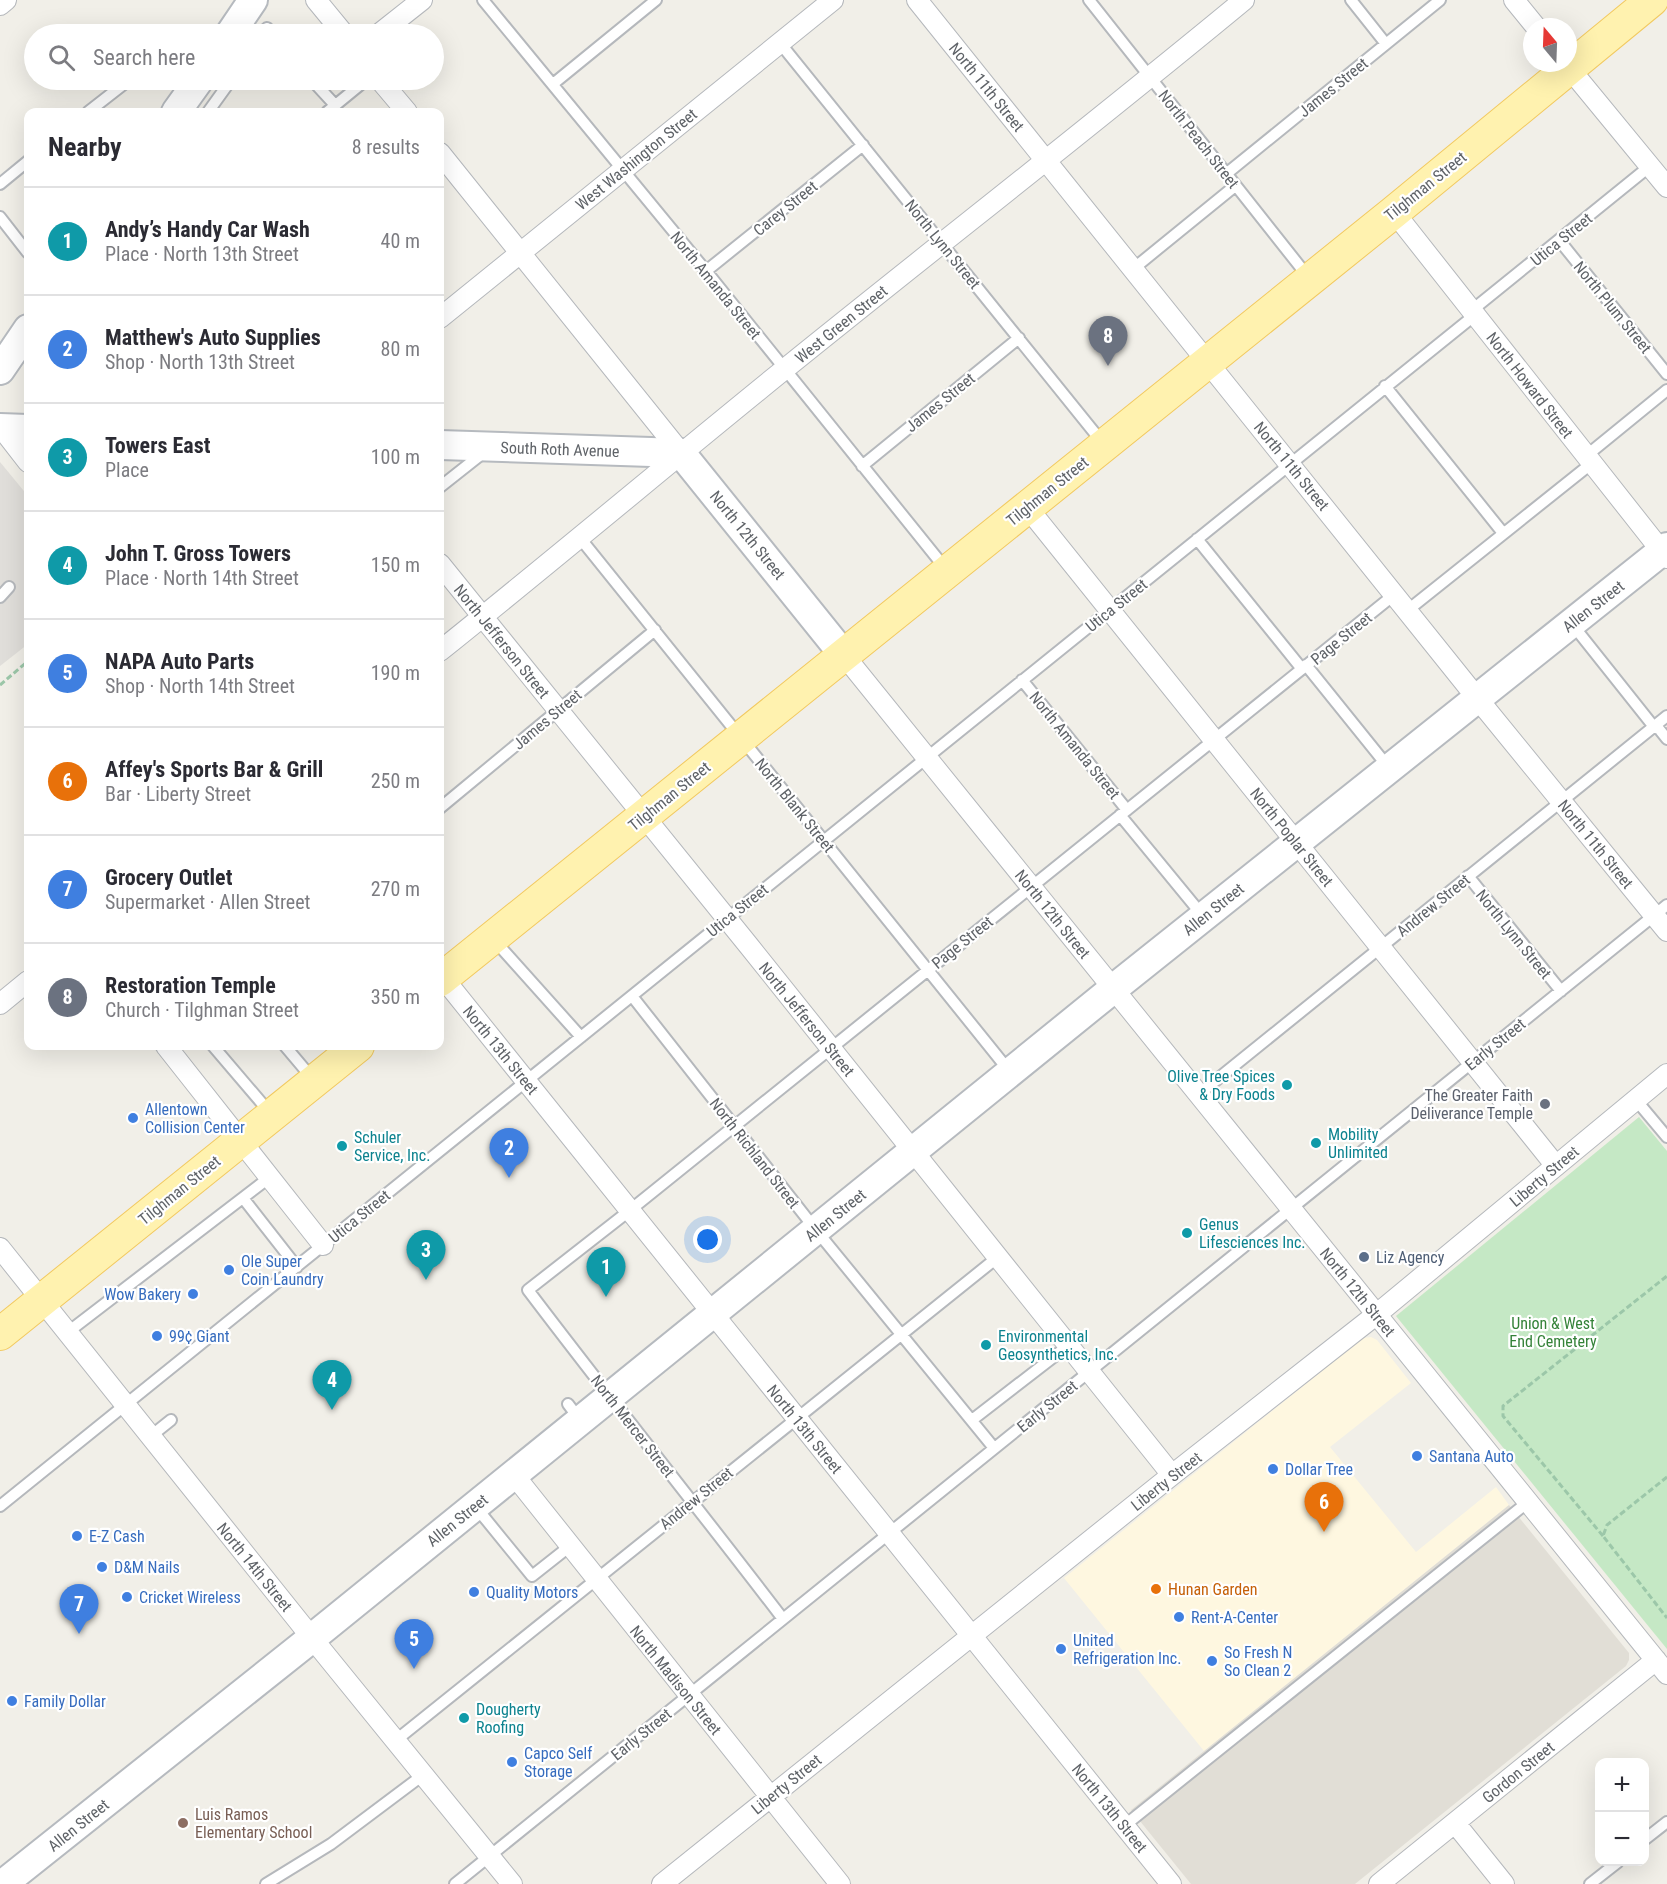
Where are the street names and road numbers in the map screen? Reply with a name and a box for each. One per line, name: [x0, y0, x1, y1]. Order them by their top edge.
street label: North 11th Street: [945, 39, 1028, 136]
street label: James Street: [1295, 54, 1372, 121]
street label: North Peach Street: [1154, 86, 1243, 192]
street label: West Washington Street: [572, 104, 701, 214]
street label: Tilghman Street: [1381, 147, 1470, 225]
street label: Carey Street: [750, 177, 821, 240]
street label: North Lynn Street: [901, 196, 985, 293]
street label: Utica Street: [1527, 209, 1596, 270]
street label: North Amanda Street: [666, 228, 765, 343]
street label: North Plum Street: [1570, 257, 1656, 357]
street label: West Green Street: [791, 281, 891, 367]
street label: North Howard Street: [1482, 329, 1577, 442]
street label: James Street: [902, 369, 979, 436]
street label: North 11th Street: [1250, 418, 1333, 515]
street label: South Roth Avenue: [500, 438, 620, 461]
street label: Tilghman Street: [1003, 452, 1092, 530]
street label: North 12th Street: [706, 487, 789, 584]
street label: Utica Street: [1082, 575, 1151, 636]
street label: Allen Street: [1559, 576, 1628, 636]
street label: North Jefferson Street: [450, 580, 554, 702]
street label: Page Street: [1307, 608, 1376, 669]
street label: James Street: [509, 685, 586, 753]
street label: North Amanda Street: [1025, 688, 1124, 803]
street label: North Blank Street: [751, 754, 839, 856]
street label: Tilghman Street: [625, 757, 714, 835]
street label: North Poplar Street: [1246, 784, 1337, 891]
street label: North 11th Street: [1554, 796, 1637, 893]
street label: North 12th Street: [1011, 866, 1094, 963]
street label: Andrew Street: [1393, 870, 1474, 941]
street label: Allen Street: [1179, 879, 1248, 940]
street label: Utica Street: [703, 880, 772, 941]
street label: North Lynn Street: [1472, 886, 1556, 983]
street label: Page Street: [928, 912, 997, 973]
street label: North Jefferson Street: [755, 958, 859, 1080]
street label: North 13th Street: [459, 1002, 542, 1099]
street label: Early Street: [1461, 1014, 1529, 1074]
street label: North Richland Street: [706, 1094, 804, 1212]
street label: Liberty Street: [1506, 1142, 1583, 1211]
street label: Tilghman Street: [135, 1151, 224, 1229]
street label: Allen Street: [801, 1185, 870, 1246]
street label: Utica Street: [325, 1186, 394, 1247]
street label: North 12th Street: [1316, 1244, 1399, 1341]
street label: North Mercer Street: [587, 1371, 679, 1481]
street label: Early Street: [1013, 1376, 1081, 1436]
street label: North 13th Street: [763, 1381, 846, 1478]
street label: Liberty Street: [1127, 1448, 1206, 1515]
street label: Andrew Street: [656, 1463, 737, 1534]
street label: Allen Street: [423, 1490, 492, 1551]
street label: North 14th Street: [213, 1519, 296, 1616]
street label: North Madison Street: [626, 1622, 726, 1739]
street label: Early Street: [607, 1704, 675, 1764]
street label: Gordon Street: [1478, 1737, 1558, 1807]
street label: Liberty Street: [748, 1750, 825, 1818]
street label: North 13th Street: [1068, 1760, 1151, 1857]
street label: Allen Street: [44, 1795, 113, 1856]

